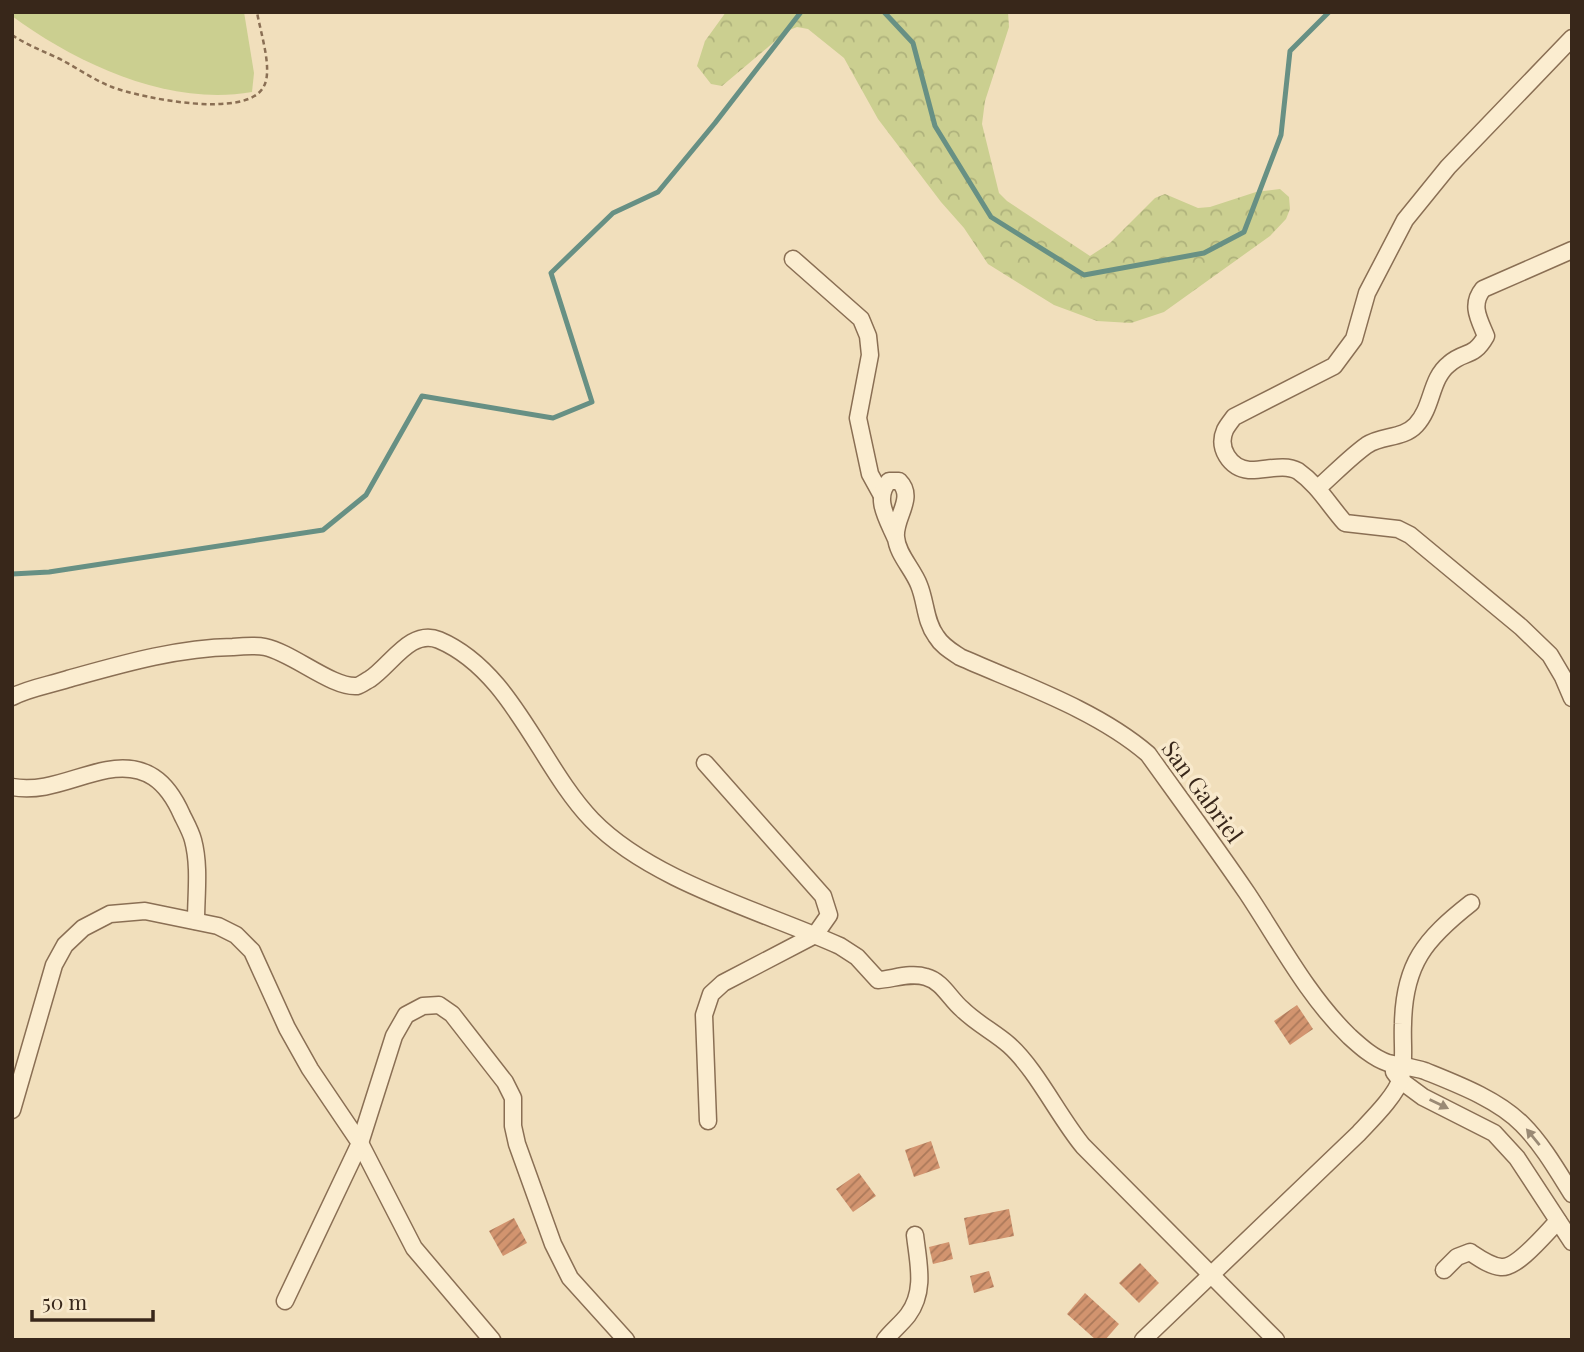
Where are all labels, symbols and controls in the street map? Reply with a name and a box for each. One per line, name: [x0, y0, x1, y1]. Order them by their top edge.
street label: San Gabriel: [1156, 734, 1251, 849]
one-way arrow: [1429, 1098, 1449, 1110]
one-way arrow: [1526, 1129, 1541, 1147]
scale bar: [32, 1278, 152, 1322]
text: 50 m: [42, 1287, 88, 1315]

